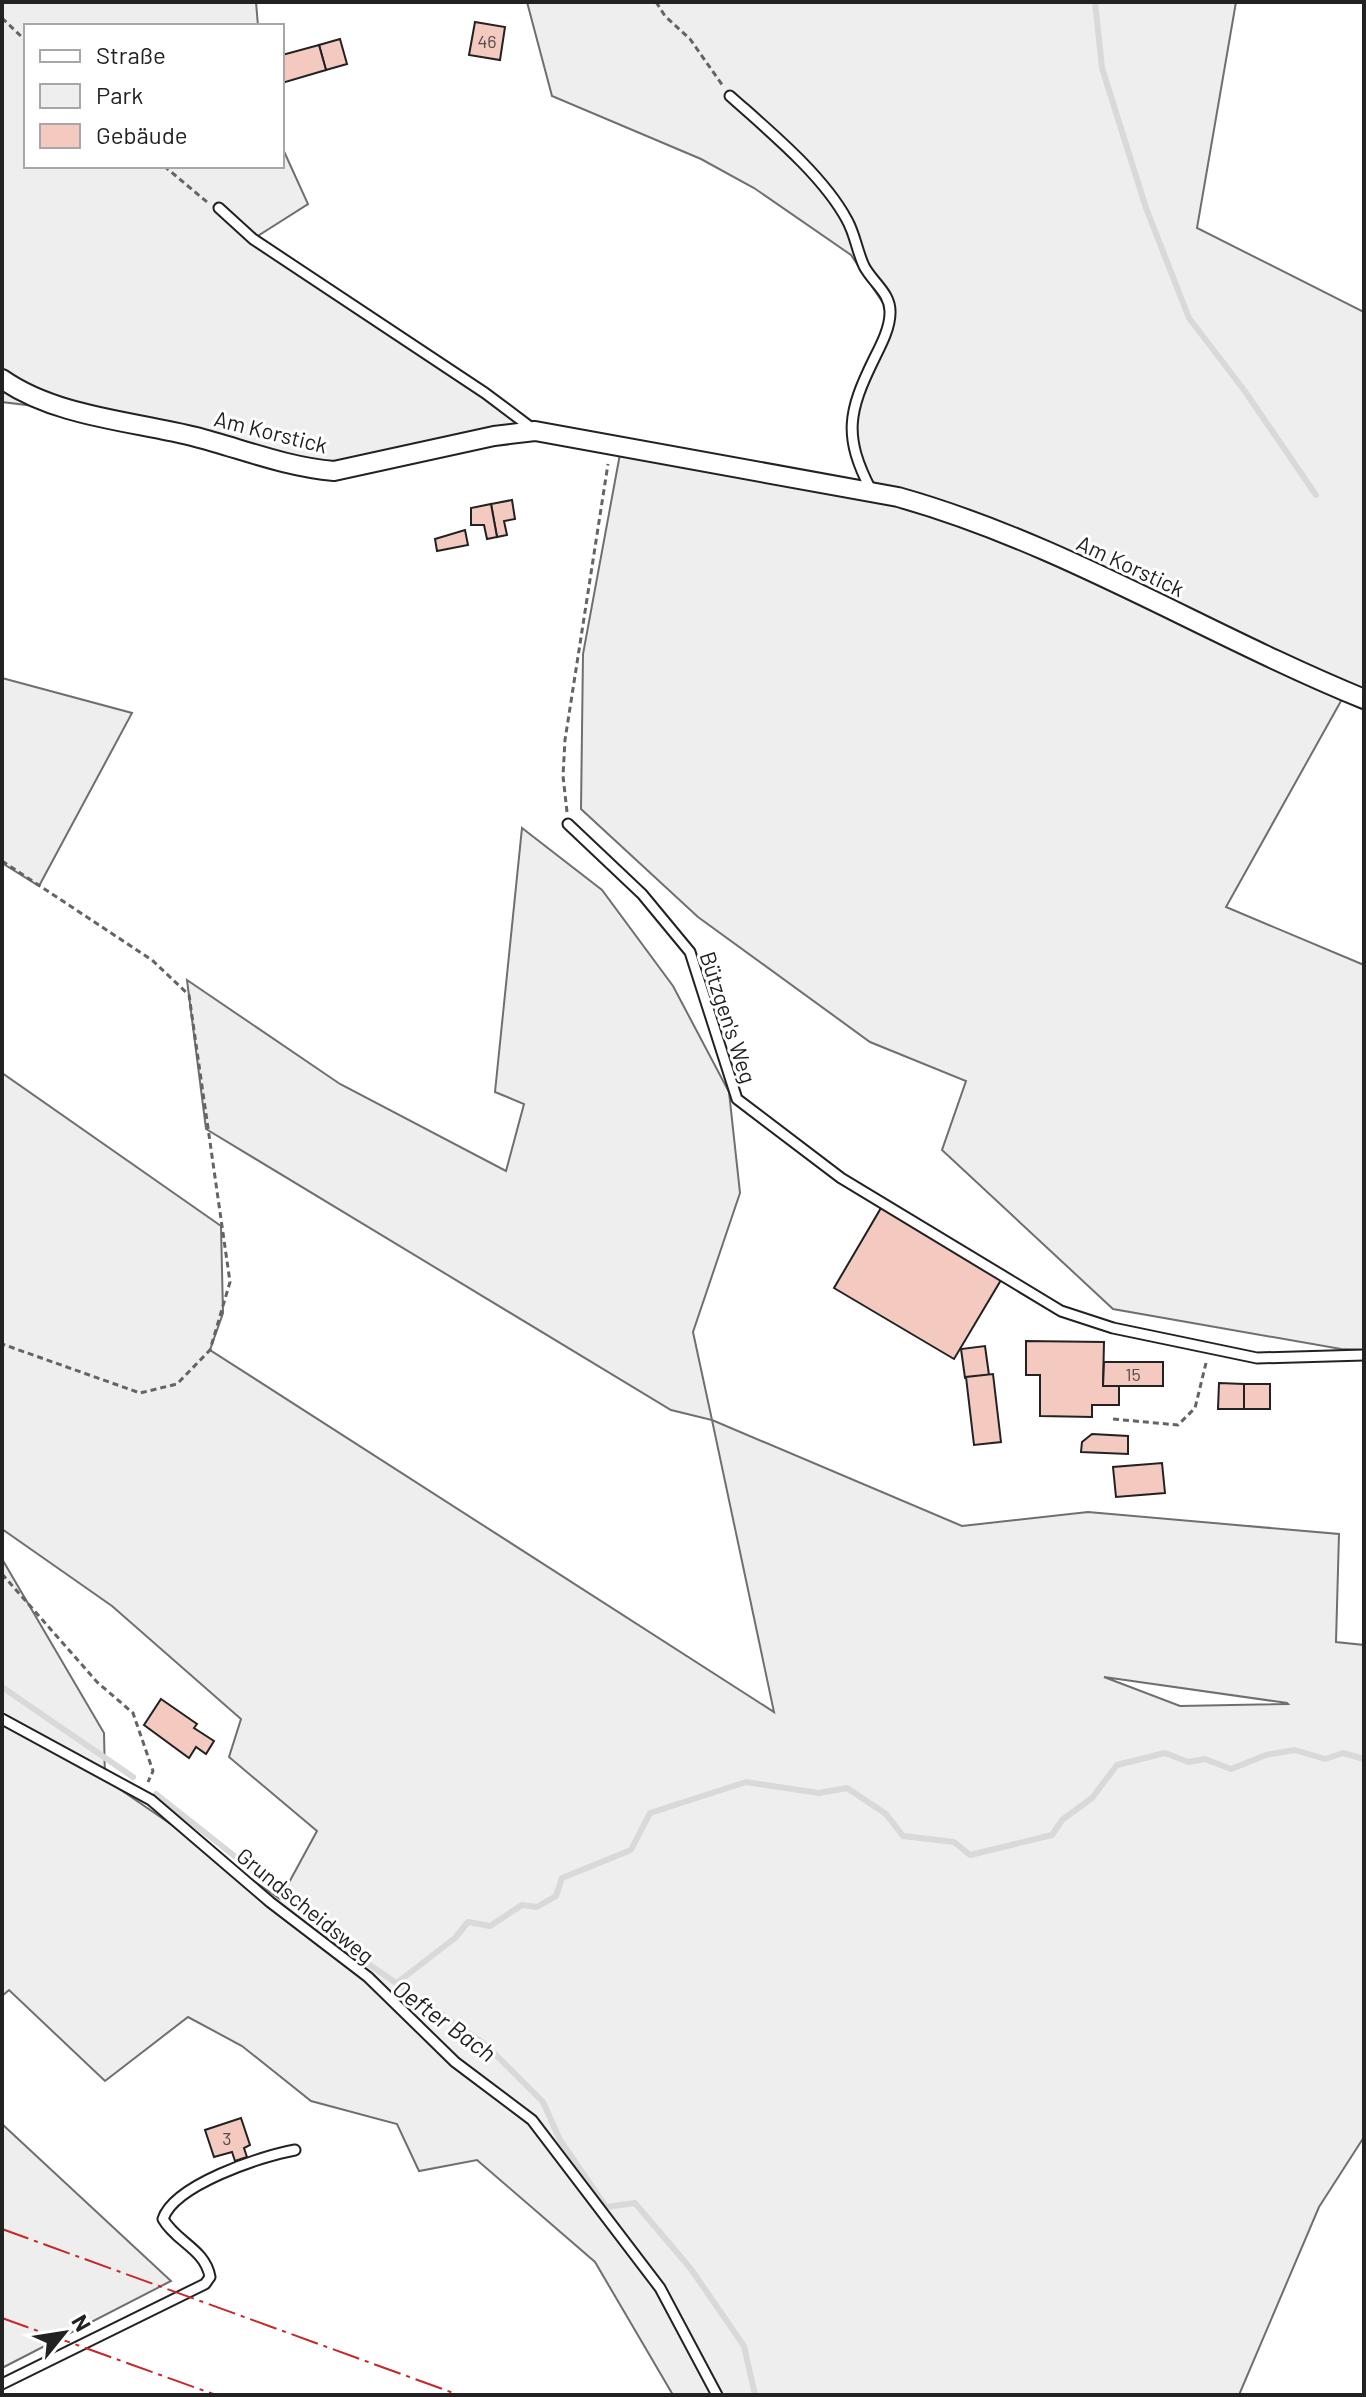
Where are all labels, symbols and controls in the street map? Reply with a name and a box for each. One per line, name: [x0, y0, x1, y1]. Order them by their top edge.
legend: [24, 24, 284, 168]
house number: 46: [477, 30, 497, 52]
text: Straße: [96, 40, 166, 69]
text: Park: [96, 80, 143, 109]
text: Gebäude: [96, 120, 188, 149]
street label: Am Korstick: [212, 404, 330, 458]
street label: Am Korstick: [1073, 529, 1189, 601]
street label: Bützgen's Weg: [695, 948, 763, 1086]
house number: 15: [1125, 1363, 1141, 1385]
street label: Grundscheidsweg: [232, 1842, 380, 1968]
water label: Oefter Bach: [388, 1973, 502, 2067]
house number: 3: [222, 2127, 232, 2149]
north arrow: [24, 2293, 104, 2373]
text: N: [67, 2310, 97, 2335]

